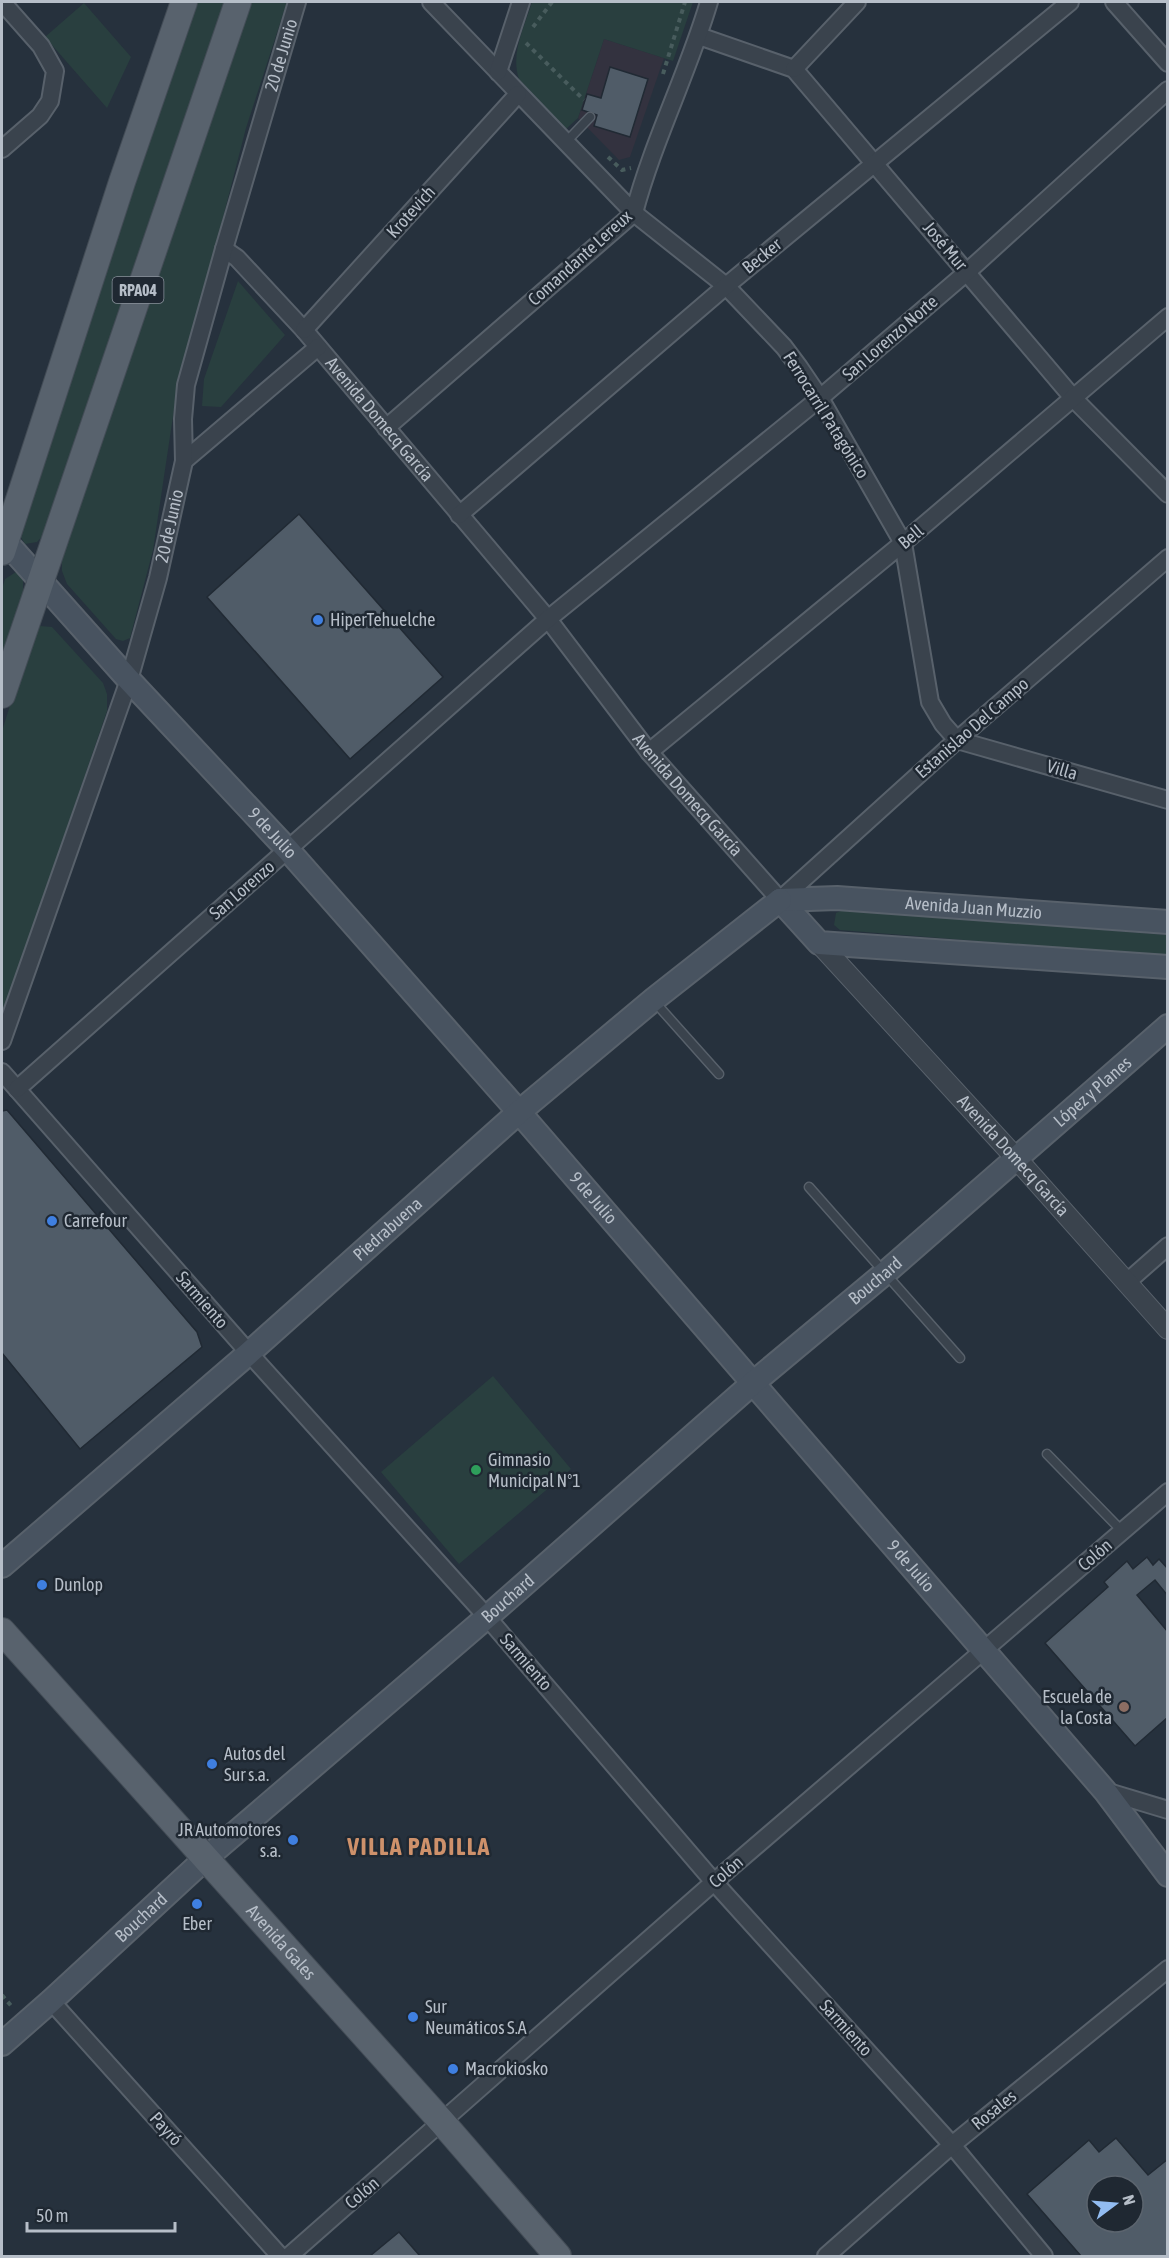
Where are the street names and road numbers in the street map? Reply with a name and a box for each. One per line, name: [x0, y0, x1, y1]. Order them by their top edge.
street label: 20 de Junio: [260, 16, 301, 94]
street label: Krotevich: [382, 181, 439, 242]
street label: Comandante Lereux: [523, 206, 636, 310]
street label: José Mur: [919, 217, 972, 275]
street label: Becker: [738, 233, 786, 278]
road number: RPA04: [112, 277, 164, 303]
street label: San Lorenzo Norte: [838, 291, 942, 385]
street label: Ferrocarril Patagónico: [779, 348, 874, 482]
street label: Avenida Domecq García: [321, 352, 438, 485]
street label: 20 de Junio: [151, 487, 187, 564]
street label: Bell: [894, 520, 928, 553]
street label: Estanislao Del Campo: [911, 673, 1032, 782]
street label: Avenida Domecq García: [629, 729, 747, 860]
street label: Villa: [1044, 755, 1080, 784]
street label: 9 de Julio: [244, 803, 302, 863]
street label: San Lorenzo: [205, 856, 279, 924]
street label: Avenida Juan Muzzio: [905, 892, 1043, 923]
street label: López y Planes: [1049, 1052, 1136, 1131]
street label: Avenida Domecq García: [953, 1090, 1074, 1220]
street label: 9 de Julio: [565, 1167, 622, 1228]
street label: Piedrabuena: [349, 1193, 426, 1265]
street label: Bouchard: [844, 1252, 906, 1309]
street label: Sarmiento: [172, 1267, 233, 1332]
street label: Colón: [1073, 1534, 1116, 1575]
street label: 9 de Julio: [883, 1535, 939, 1596]
street label: Bouchard: [477, 1570, 538, 1627]
street label: Sarmiento: [496, 1629, 557, 1694]
street label: Colón: [704, 1851, 747, 1892]
street label: Bouchard: [111, 1888, 171, 1947]
street label: Avenida Gales: [242, 1900, 320, 1984]
street label: Sarmiento: [816, 1995, 877, 2060]
street label: Rosales: [967, 2085, 1020, 2134]
street label: Payró: [146, 2108, 187, 2150]
street label: Colón: [340, 2172, 383, 2213]

